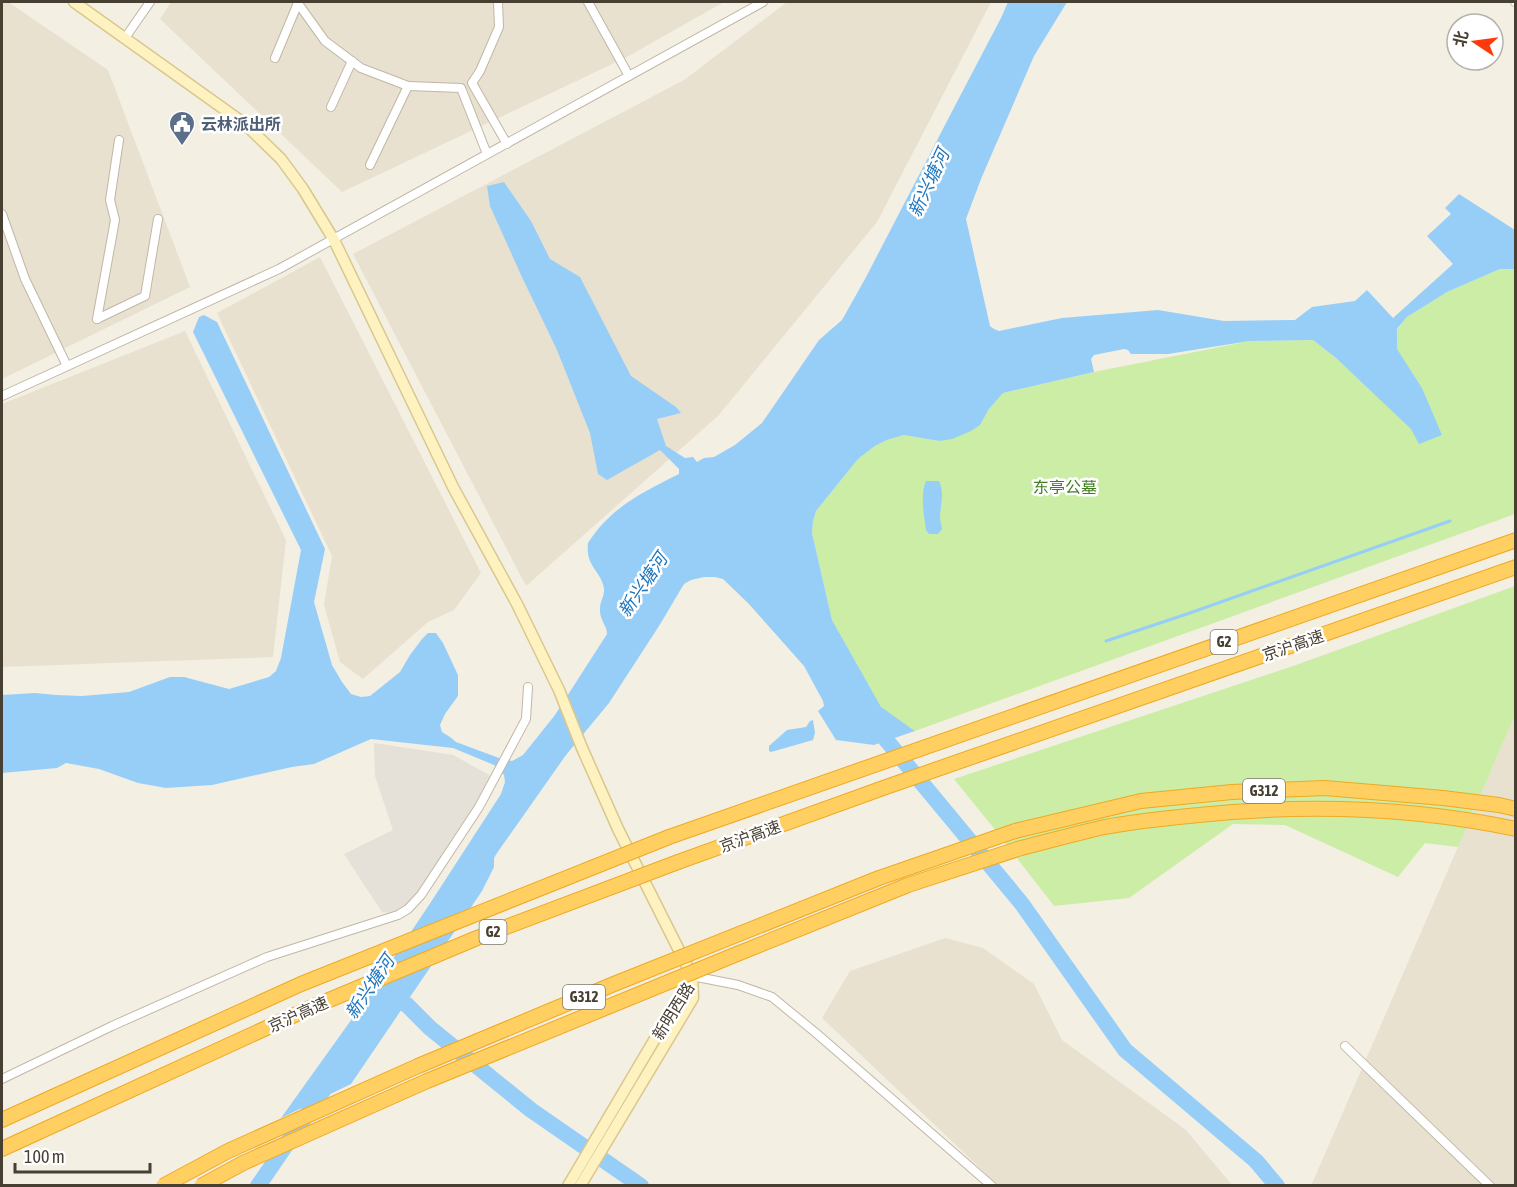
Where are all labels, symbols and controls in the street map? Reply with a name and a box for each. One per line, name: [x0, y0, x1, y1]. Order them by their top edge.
north arrow: [1445, 12, 1505, 72]
text: 北: [1450, 29, 1471, 48]
public building icon: 云林派出所: [167, 109, 197, 147]
place label: 云林派出所: [201, 115, 281, 133]
water label: 新兴塘河: [904, 143, 955, 220]
park label: 东亭公墓: [1033, 478, 1097, 496]
water label: 新兴塘河: [614, 547, 673, 620]
street label: 京沪高速: [1260, 626, 1326, 664]
road number: G2: [1210, 630, 1238, 654]
road number: G312: [1243, 779, 1285, 803]
street label: 京沪高速: [717, 817, 783, 855]
road number: G2: [480, 920, 506, 944]
water label: 新兴塘河: [341, 949, 400, 1022]
street label: 新明西路: [648, 979, 698, 1043]
road number: G312: [563, 985, 605, 1009]
street label: 京沪高速: [265, 993, 331, 1035]
scale bar: [15, 1136, 150, 1174]
text: 100 m: [24, 1146, 65, 1167]

